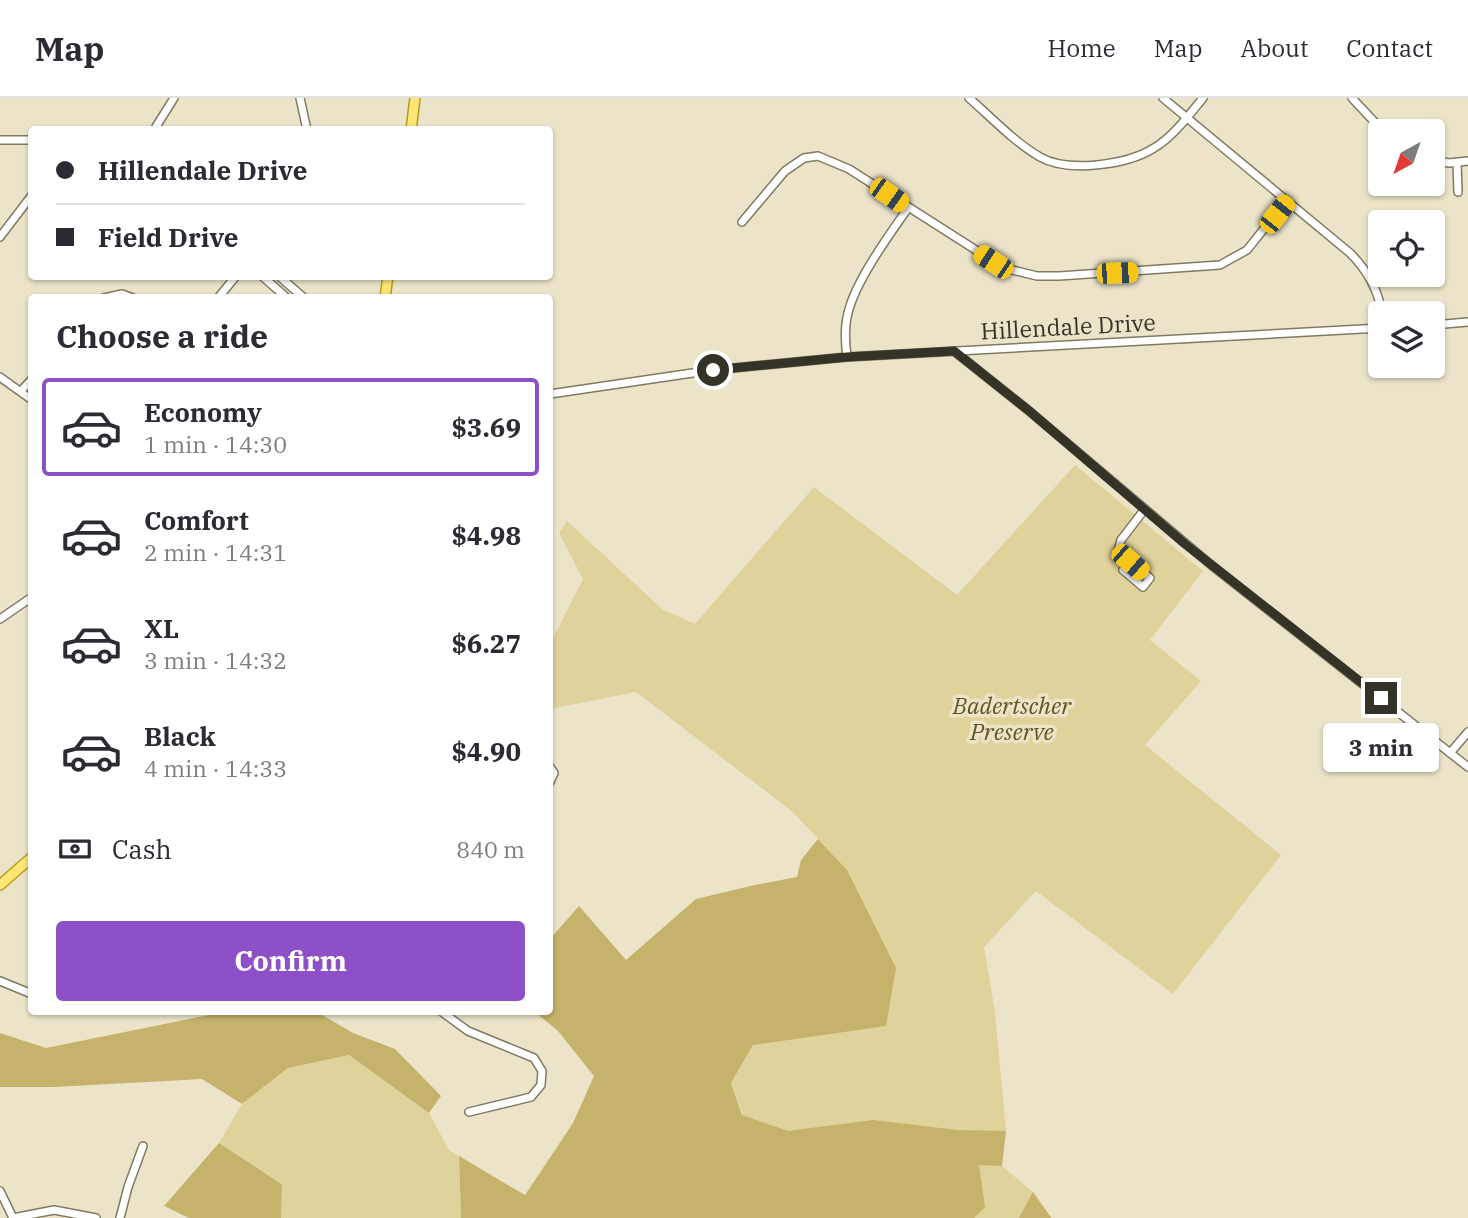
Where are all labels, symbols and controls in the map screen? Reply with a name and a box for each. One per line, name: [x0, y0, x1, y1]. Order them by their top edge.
text: Map: [35, 27, 104, 70]
text: Home: [1048, 32, 1116, 64]
text: Map: [1154, 32, 1202, 64]
text: About: [1240, 32, 1308, 64]
text: Contact: [1346, 32, 1433, 64]
north arrow: [1368, 119, 1446, 196]
map controls: [1368, 119, 1445, 378]
text: Hillendale Drive: [98, 153, 307, 187]
car: [866, 174, 913, 216]
car: [1256, 191, 1299, 237]
button: locate: [1368, 210, 1445, 287]
text: Field Drive: [98, 220, 238, 254]
car: [970, 242, 1017, 282]
car: [1096, 262, 1139, 284]
button: layers: [1368, 301, 1445, 378]
street label: Hillendale Drive: [980, 306, 1156, 346]
text: Choose a ride: [56, 315, 268, 357]
route start: [697, 354, 729, 386]
text: Economy: [144, 395, 262, 429]
icon: car: [60, 396, 123, 459]
text: $3.69: [451, 410, 521, 444]
text: 1 min · 14:30: [144, 429, 287, 459]
text: Comfort: [144, 503, 249, 537]
icon: car: [60, 504, 123, 567]
text: $4.98: [451, 518, 521, 552]
text: 2 min · 14:31: [144, 537, 287, 567]
car: [1108, 540, 1153, 584]
text: XL: [144, 611, 179, 645]
icon: car: [60, 612, 123, 675]
text: $6.27: [451, 626, 521, 660]
text: 3 min · 14:32: [144, 645, 287, 675]
route end: [1365, 682, 1397, 714]
park label: Badertscher Preserve: [952, 690, 1072, 746]
text: Black: [144, 719, 216, 753]
icon: car: [60, 720, 123, 783]
callout: 3 min: [1323, 722, 1439, 772]
text: 3 min: [1349, 732, 1413, 762]
text: $4.90: [451, 734, 521, 768]
text: 4 min · 14:33: [144, 753, 287, 783]
icon: cash: [56, 830, 94, 868]
text: Cash: [112, 832, 172, 866]
text: 840 m: [456, 834, 525, 864]
button: Confirm: [56, 921, 525, 1001]

